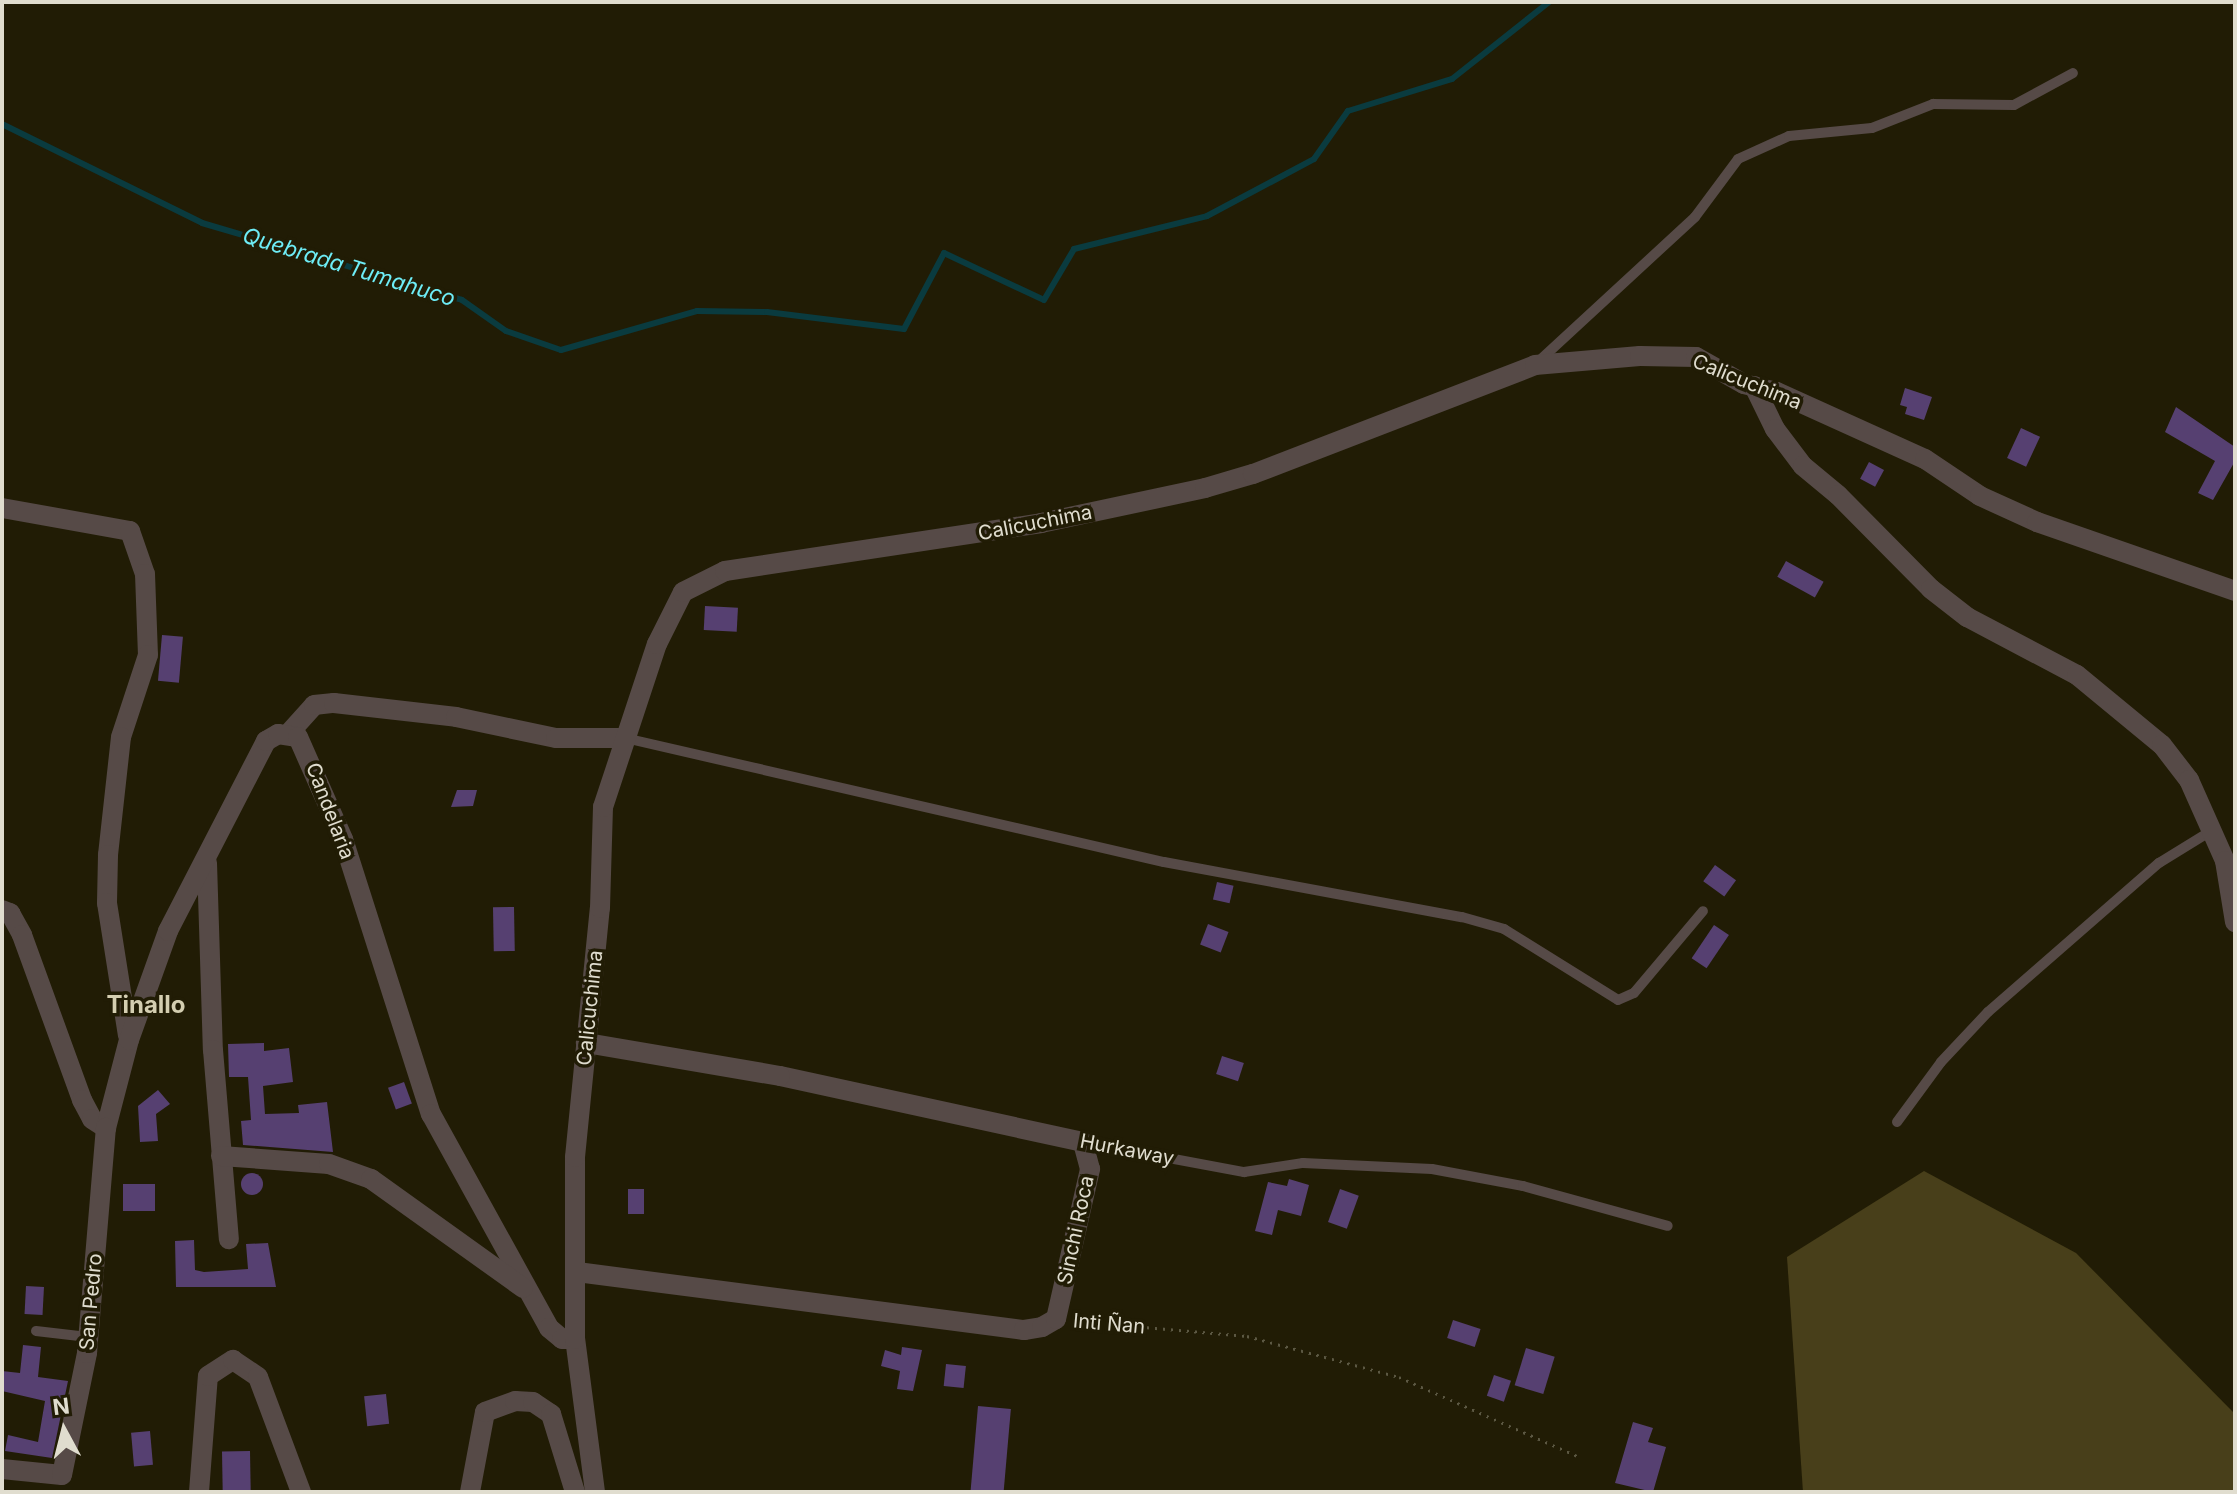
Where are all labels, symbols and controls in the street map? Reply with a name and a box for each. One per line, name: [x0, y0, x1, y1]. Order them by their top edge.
water label: Quebrada Tumahuco: [240, 222, 458, 312]
street label: Calicuchima: [1689, 349, 1805, 415]
street label: Calicuchima: [976, 500, 1094, 546]
street label: Candelaria: [301, 759, 359, 863]
street label: Calicuchima: [572, 949, 608, 1067]
district label: Tinallo: [106, 991, 186, 1019]
street label: Hurkaway: [1078, 1129, 1176, 1171]
street label: Sinchi Roca: [1053, 1173, 1099, 1287]
street label: San Pedro: [75, 1253, 107, 1351]
street label: Inti Ñan: [1072, 1309, 1146, 1339]
north arrow: [24, 1390, 104, 1470]
text: N: [51, 1392, 71, 1420]

